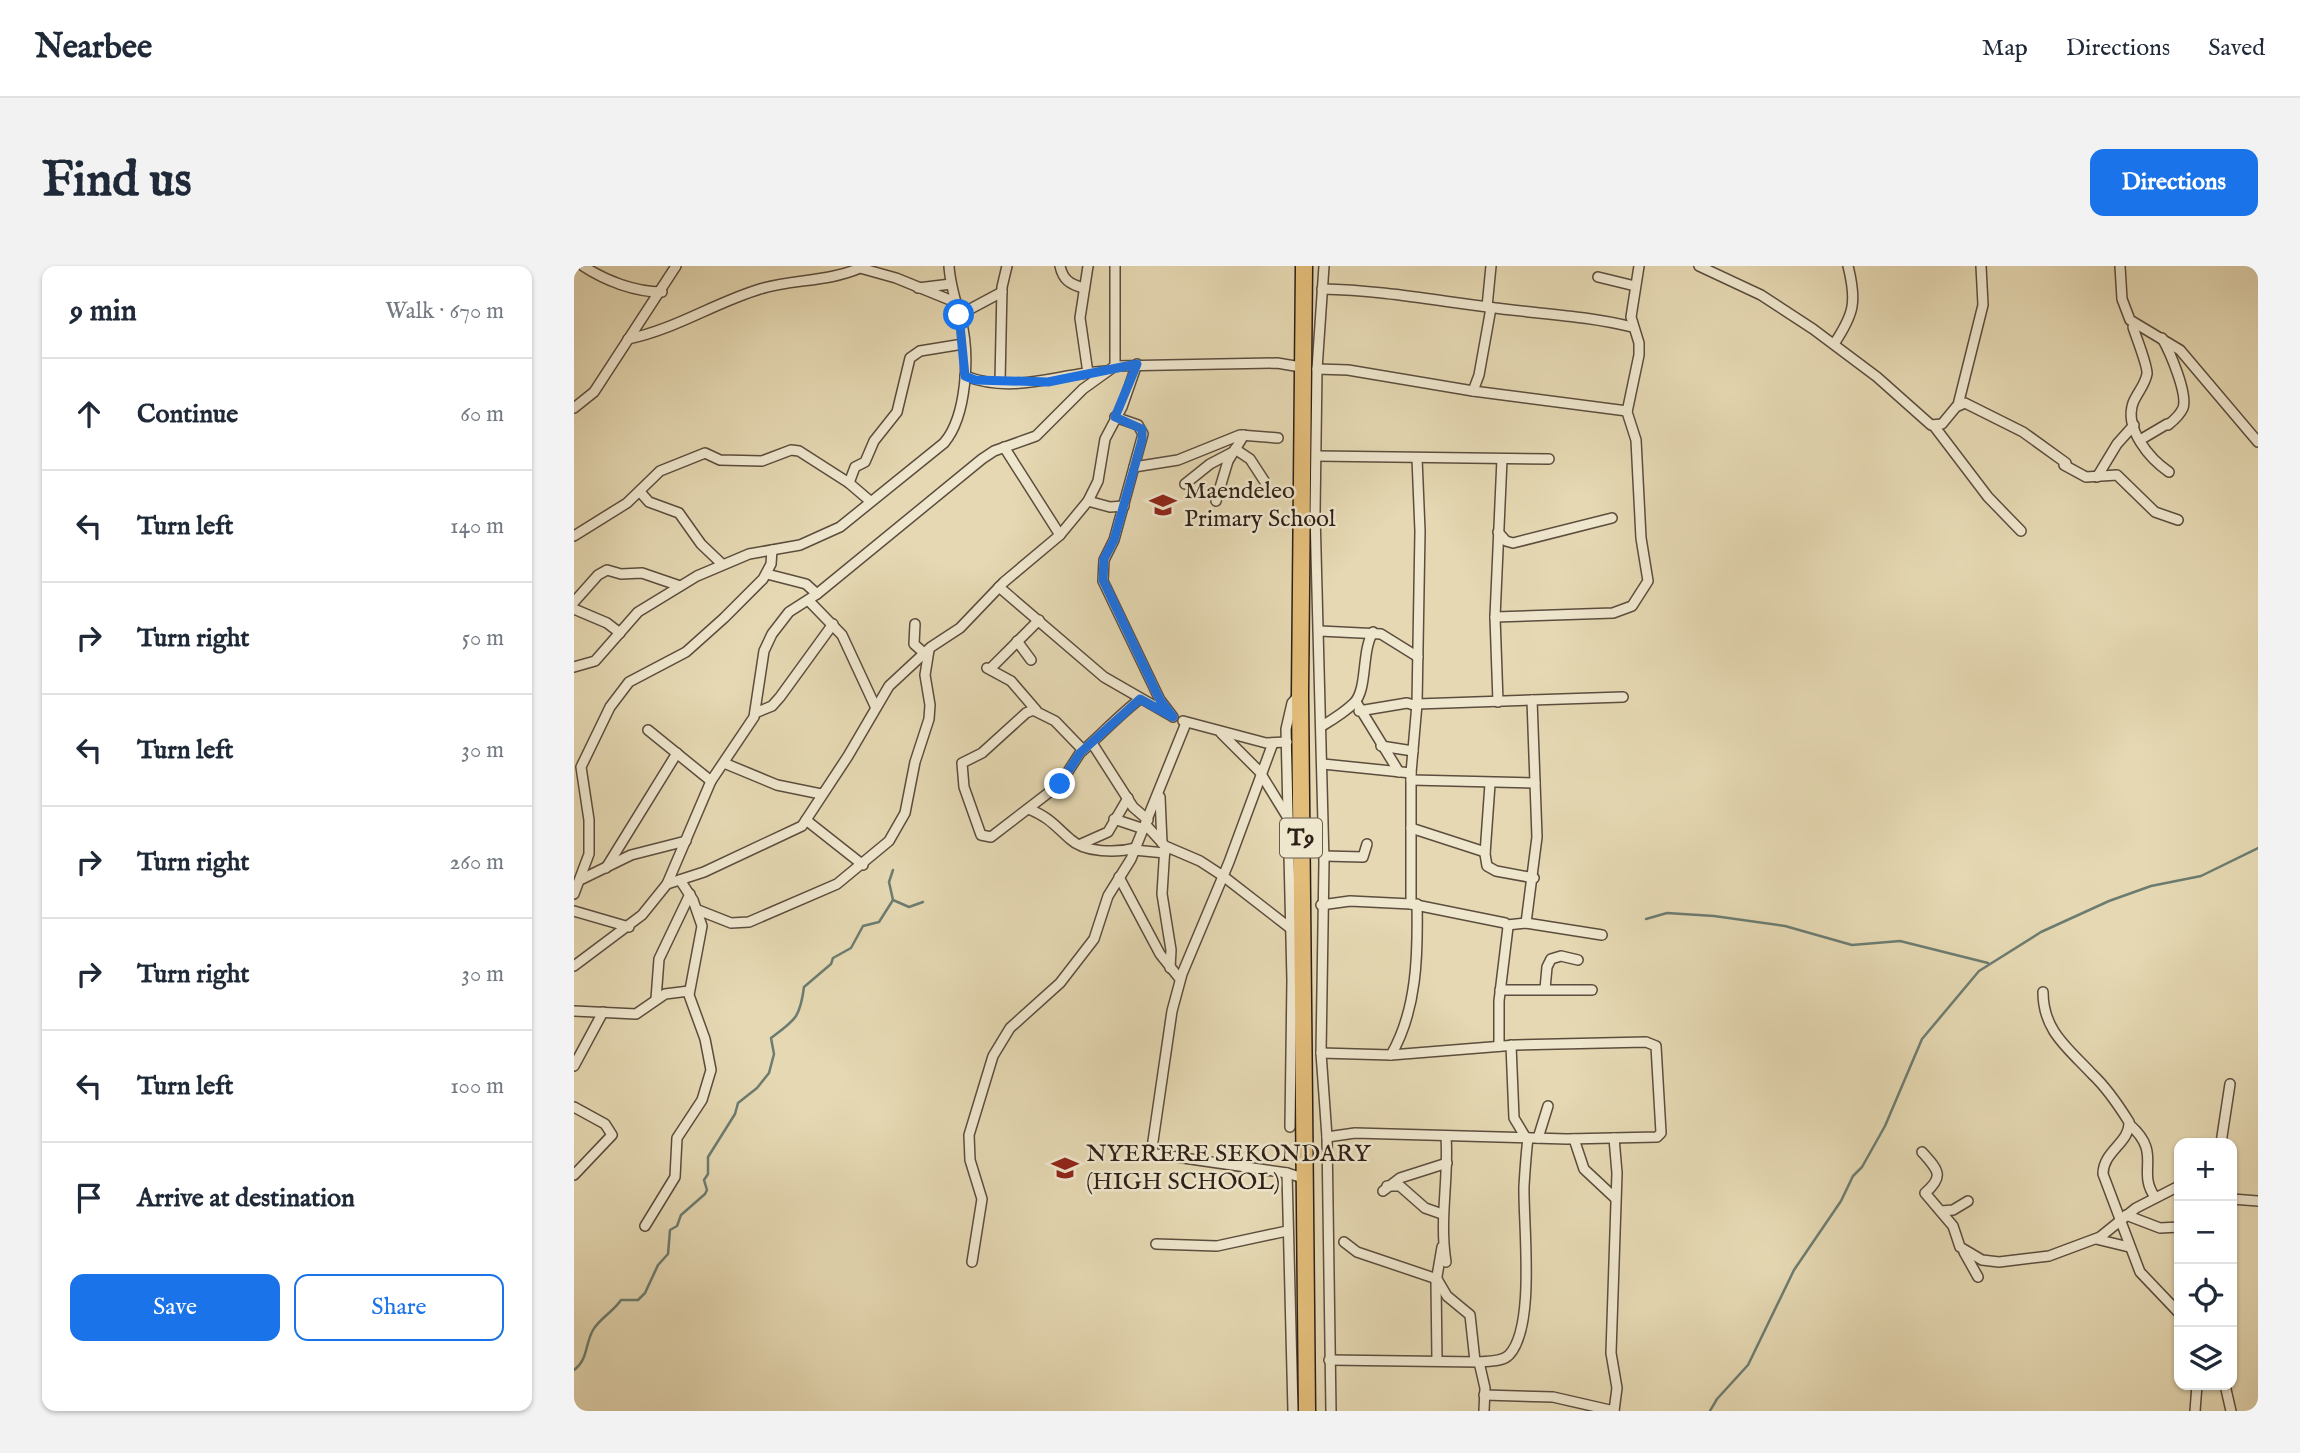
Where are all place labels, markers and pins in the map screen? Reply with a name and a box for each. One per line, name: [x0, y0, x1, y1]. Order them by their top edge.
place label: Maendeleo Primary School: [1184, 476, 1336, 535]
school or university icon: Maendeleo Primary School: [1148, 490, 1178, 520]
place label: NYERERE SEKONDARY (HIGH SCHOOL): [1086, 1139, 1372, 1198]
school or university icon: NYERERE SEKONDARY (HIGH SCHOOL): [1050, 1153, 1080, 1183]

